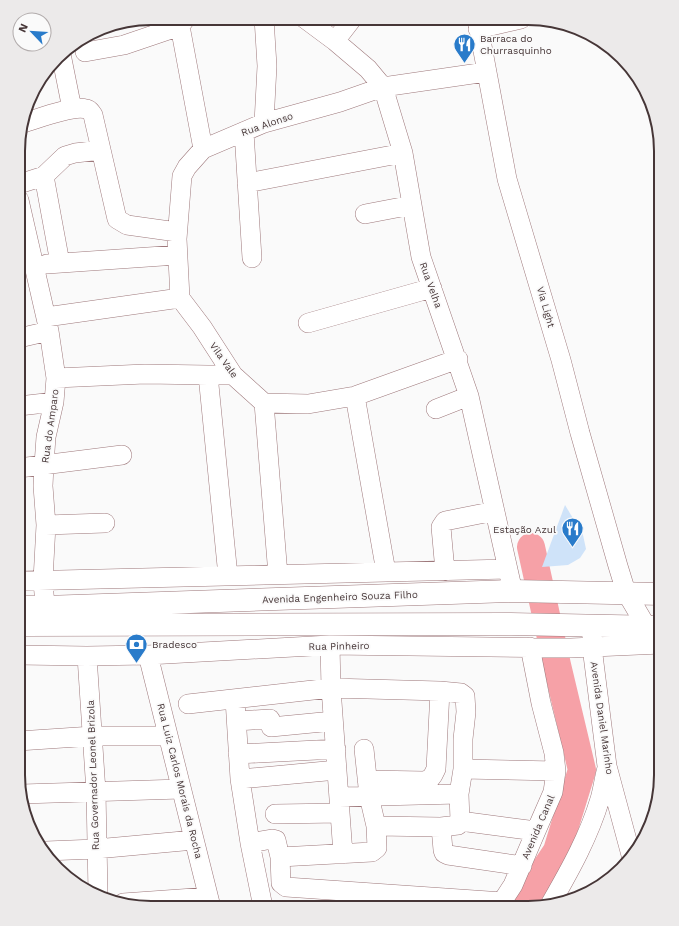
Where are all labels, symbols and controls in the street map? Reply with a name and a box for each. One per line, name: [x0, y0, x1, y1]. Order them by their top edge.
north arrow: [12, 12, 52, 52]
text: N: [16, 22, 31, 34]
restaurant icon: Barraca do Churrasquinho: [452, 31, 478, 64]
place label: Barraca do Churrasquinho: [480, 33, 552, 56]
street label: Rua Alonso: [240, 110, 294, 138]
street label: Rua Velha: [418, 261, 444, 310]
street label: Via Light: [535, 285, 557, 330]
street label: Vila Vale: [208, 340, 240, 380]
street label: Rua do Amparo: [39, 388, 61, 464]
restaurant icon: Estação Azul: [559, 516, 585, 549]
place label: Estação Azul: [493, 524, 556, 535]
street label: Avenida Engenheiro Souza Filho: [262, 589, 418, 605]
bank icon: Bradesco: [124, 631, 150, 664]
place label: Bradesco: [152, 639, 197, 650]
street label: Rua Pinheiro: [308, 640, 370, 652]
street label: Avenida Daniel Marinho: [589, 661, 615, 775]
street label: Rua Governador Leonel Brizola: [85, 699, 101, 850]
street label: Rua Luiz Carlos Morais da Rocha: [155, 702, 205, 860]
street label: Avenida Canal: [520, 793, 556, 861]

